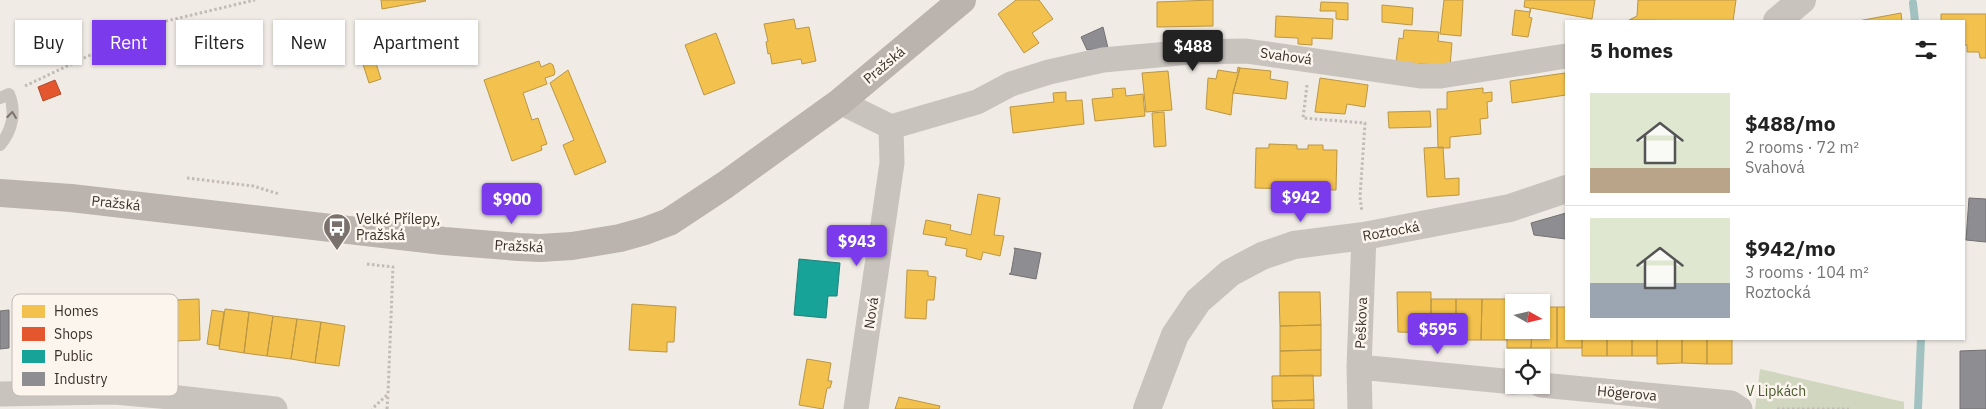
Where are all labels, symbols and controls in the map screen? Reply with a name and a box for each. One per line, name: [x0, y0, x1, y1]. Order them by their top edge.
chip: Buy: [15, 20, 82, 65]
chip: Rent: [92, 20, 166, 65]
chip: Filters: [176, 20, 263, 65]
chip: New: [273, 20, 345, 65]
chip: Apartment: [355, 20, 478, 65]
pin: $488: [1163, 30, 1223, 72]
text: $488: [1174, 36, 1212, 56]
text: 5 homes: [1590, 36, 1673, 64]
icon: filters: [1912, 36, 1940, 64]
street label: Pražská: [859, 42, 909, 88]
street label: Svahová: [1259, 43, 1314, 69]
text: $488/mo: [1745, 109, 1836, 137]
one-way arrow: [6, 111, 17, 119]
icon: home: [1630, 113, 1690, 173]
text: 2 rooms · 72 m²: [1745, 137, 1859, 157]
text: Svahová: [1745, 157, 1805, 177]
pin: $942: [1271, 180, 1331, 223]
pin: $900: [482, 182, 542, 225]
text: $942: [1282, 187, 1320, 207]
text: $900: [493, 189, 531, 209]
street label: Pražská: [91, 191, 142, 215]
place label: Velké Přílepy, Pražská: [356, 210, 440, 244]
bus stop icon: Velké Přílepy, Pražská: [322, 212, 352, 251]
street label: Roztocká: [1361, 217, 1421, 245]
pin: $943: [827, 224, 887, 267]
text: $943: [838, 231, 876, 251]
text: $942/mo: [1745, 234, 1836, 262]
street label: Pražská: [494, 236, 544, 256]
icon: home: [1630, 238, 1690, 298]
text: 3 rooms · 104 m²: [1745, 262, 1869, 282]
text: Roztocká: [1745, 282, 1811, 302]
legend: [12, 294, 178, 396]
north arrow: [1505, 294, 1550, 339]
map controls: [1505, 294, 1550, 394]
street label: Nová: [860, 295, 882, 330]
street label: Peškova: [1351, 296, 1371, 349]
text: Homes: [54, 302, 99, 320]
pin: $595: [1408, 312, 1468, 355]
text: $595: [1419, 319, 1457, 339]
text: Shops: [54, 325, 93, 343]
text: Public: [54, 347, 93, 365]
button: locate: [1505, 349, 1550, 394]
text: Industry: [54, 370, 108, 388]
street label: Högerova: [1596, 381, 1658, 405]
park label: V Lipkách: [1746, 382, 1806, 400]

